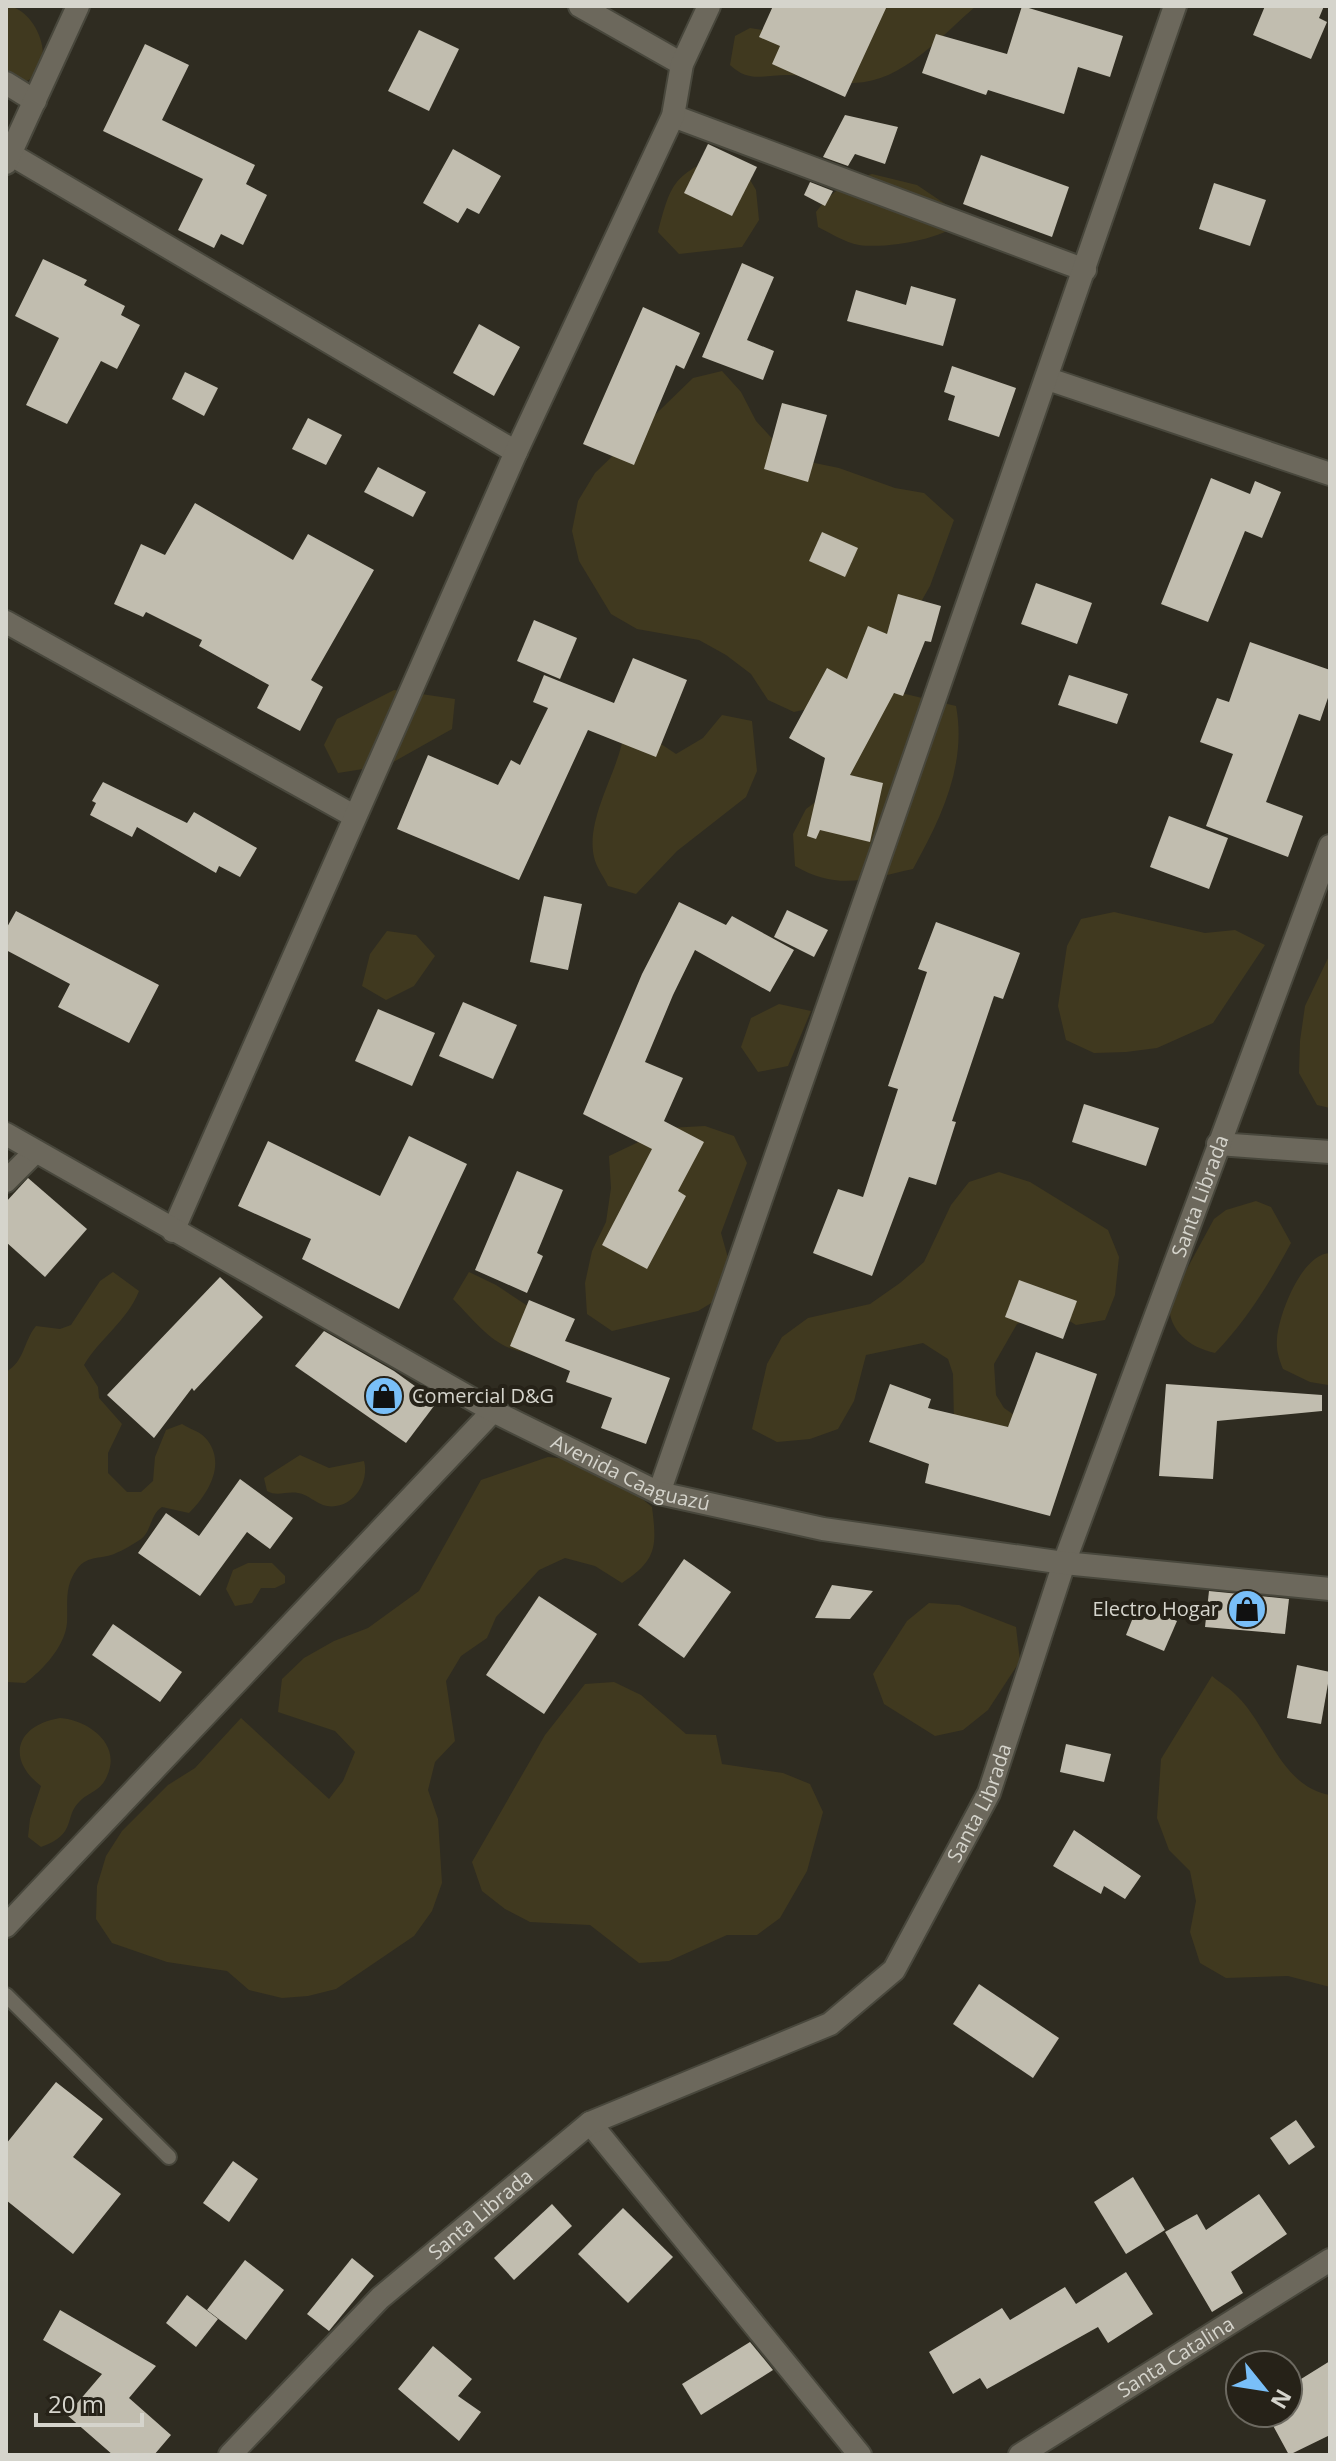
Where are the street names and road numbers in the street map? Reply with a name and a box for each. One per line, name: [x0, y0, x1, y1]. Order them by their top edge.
street label: Santa Librada: [1165, 1131, 1235, 1261]
street label: Avenida Caaguazú: [547, 1428, 713, 1517]
street label: Santa Librada: [940, 1740, 1017, 1867]
street label: Santa Librada: [422, 2162, 538, 2265]
street label: Santa Catalina: [1112, 2310, 1239, 2404]

